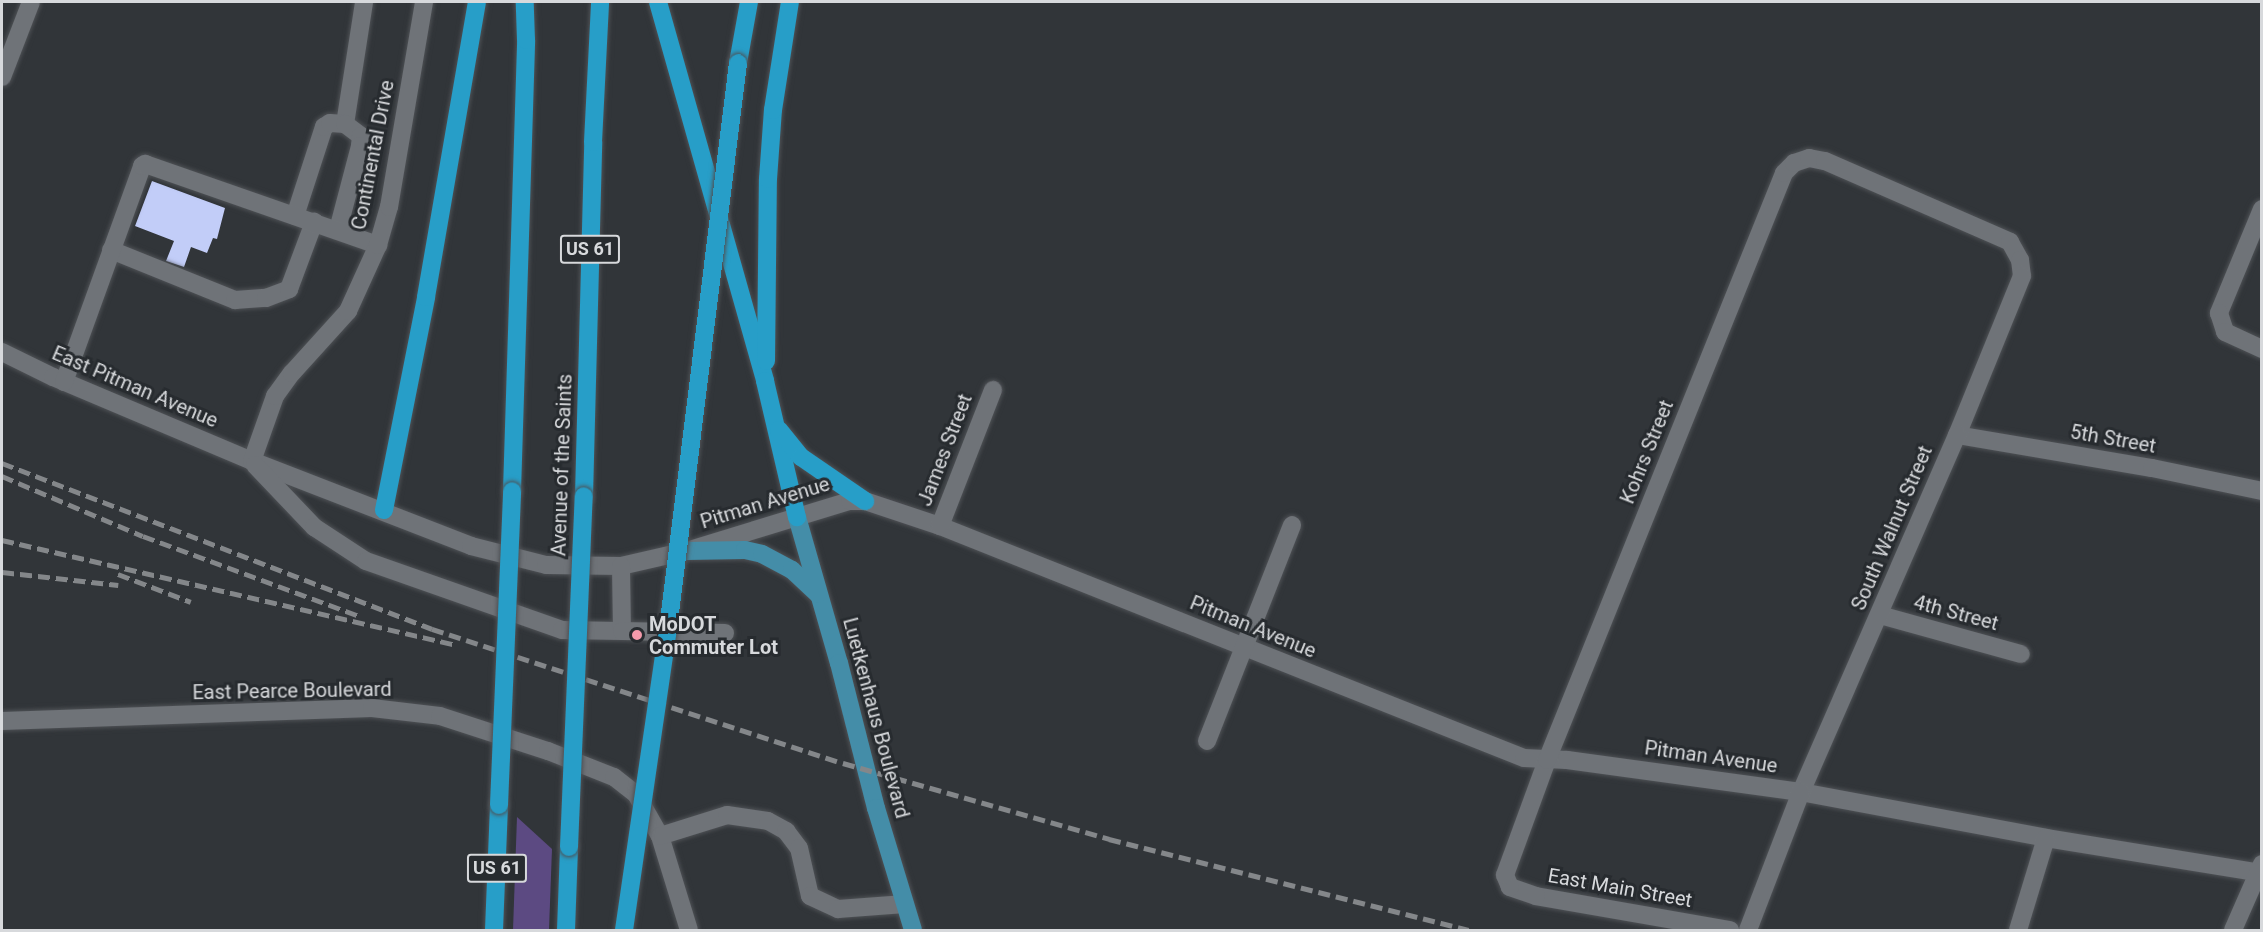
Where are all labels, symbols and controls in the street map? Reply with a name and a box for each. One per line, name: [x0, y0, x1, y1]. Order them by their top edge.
street label: Continental Drive: [347, 78, 399, 232]
road number: US 61: [558, 234, 622, 264]
street label: East Pitman Avenue: [48, 341, 222, 433]
street label: Avenue of the Saints: [547, 373, 577, 557]
street label: James Street: [913, 391, 977, 509]
street label: Kohrs Street: [1615, 397, 1679, 507]
street label: 5th Street: [2068, 420, 2158, 458]
street label: South Walnut Street: [1847, 442, 1937, 614]
street label: Pitman Avenue: [697, 472, 833, 534]
street label: 4th Street: [1911, 590, 2001, 636]
street label: Pitman Avenue: [1186, 591, 1320, 663]
place label: MoDOT Commuter Lot: [649, 612, 778, 659]
street label: Luetkenhaus Boulevard: [838, 615, 914, 821]
marker: MoDOT Commuter Lot: [630, 628, 644, 642]
street label: East Pearce Boulevard: [192, 677, 392, 705]
street label: Pitman Avenue: [1643, 736, 1779, 778]
road number: US 61: [466, 853, 528, 883]
street label: East Main Street: [1546, 864, 1694, 912]

